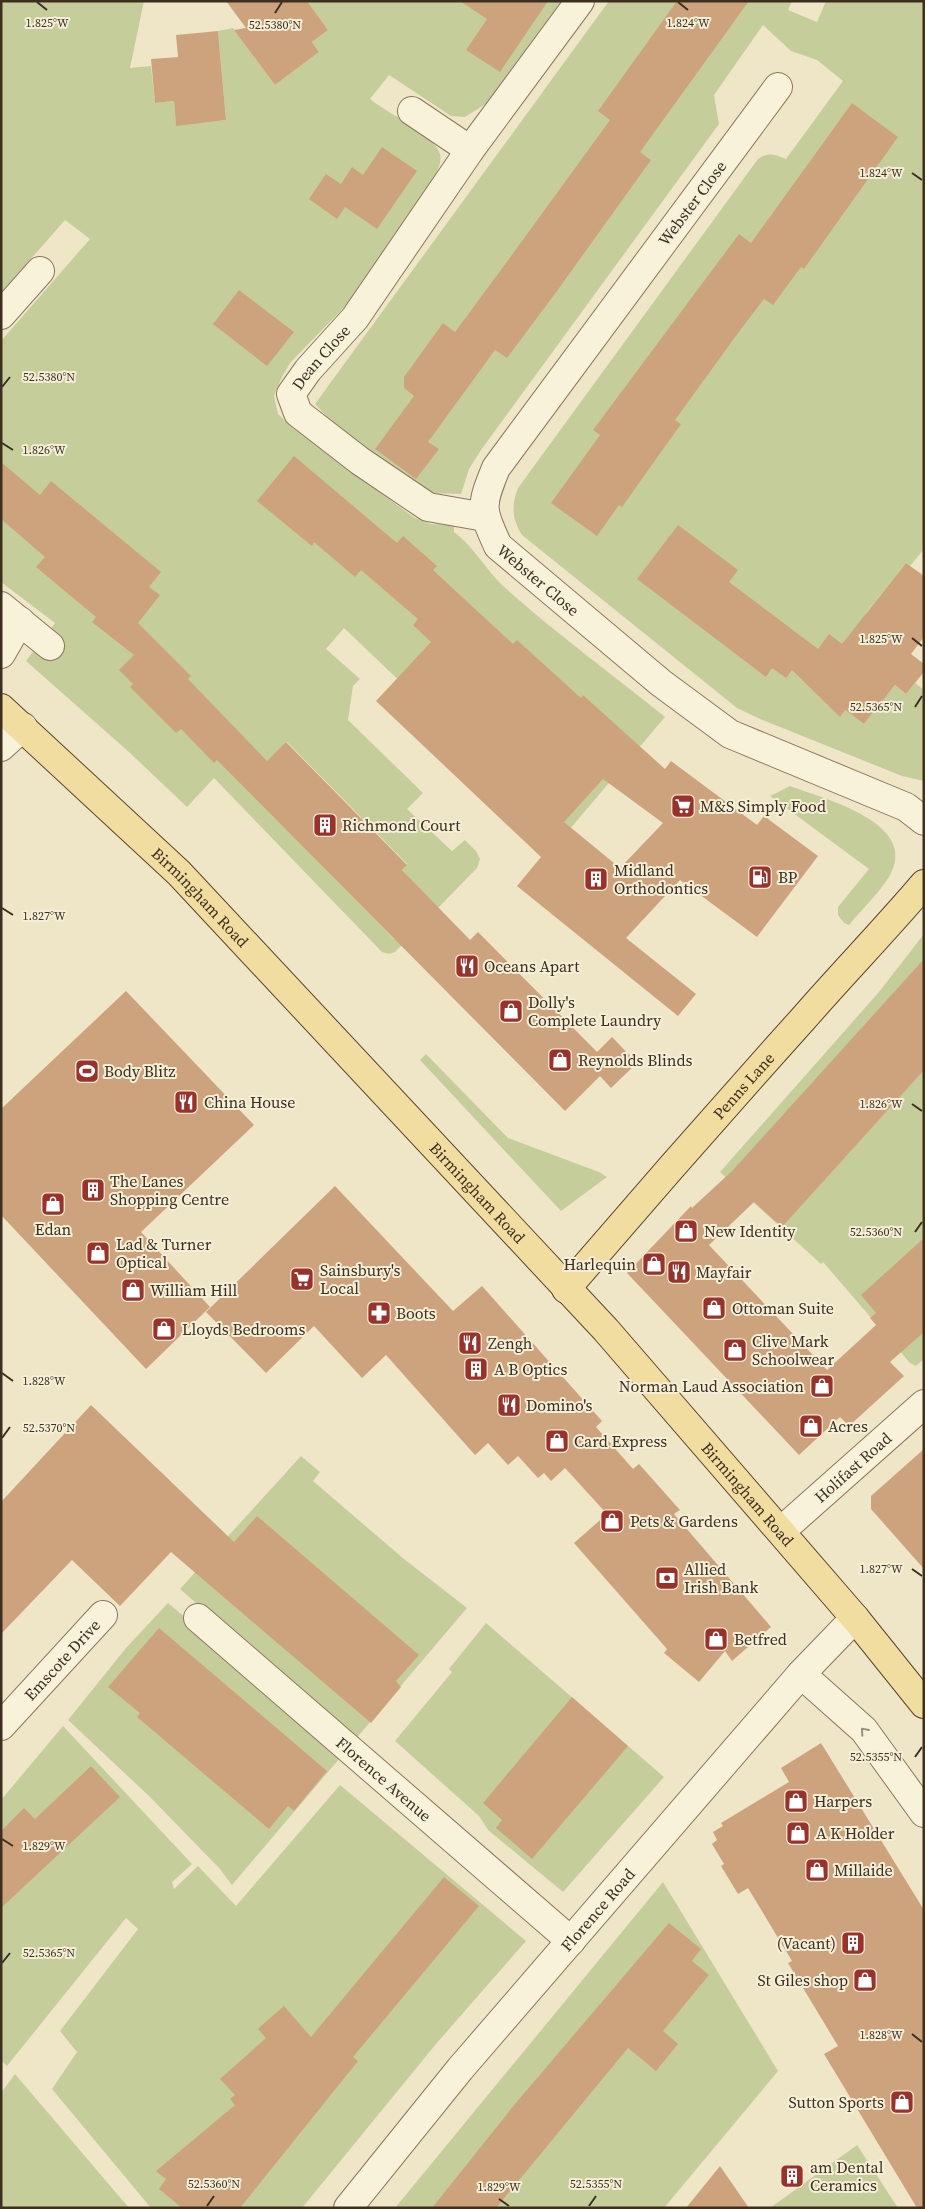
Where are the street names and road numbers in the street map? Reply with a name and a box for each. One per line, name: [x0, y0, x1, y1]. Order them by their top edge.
street label: Webster Close: [653, 156, 731, 250]
street label: Dean Close: [286, 320, 355, 394]
street label: Webster Close: [492, 539, 584, 621]
street label: Birmingham Road: [147, 842, 254, 952]
street label: Penns Lane: [708, 1047, 779, 1124]
street label: Birmingham Road: [425, 1137, 530, 1248]
street label: Holifast Road: [809, 1427, 896, 1508]
street label: Birmingham Road: [697, 1437, 799, 1551]
street label: Emscote Drive: [19, 1614, 105, 1705]
street label: Florence Avenue: [332, 1732, 436, 1827]
street label: Florence Road: [555, 1863, 640, 1956]

